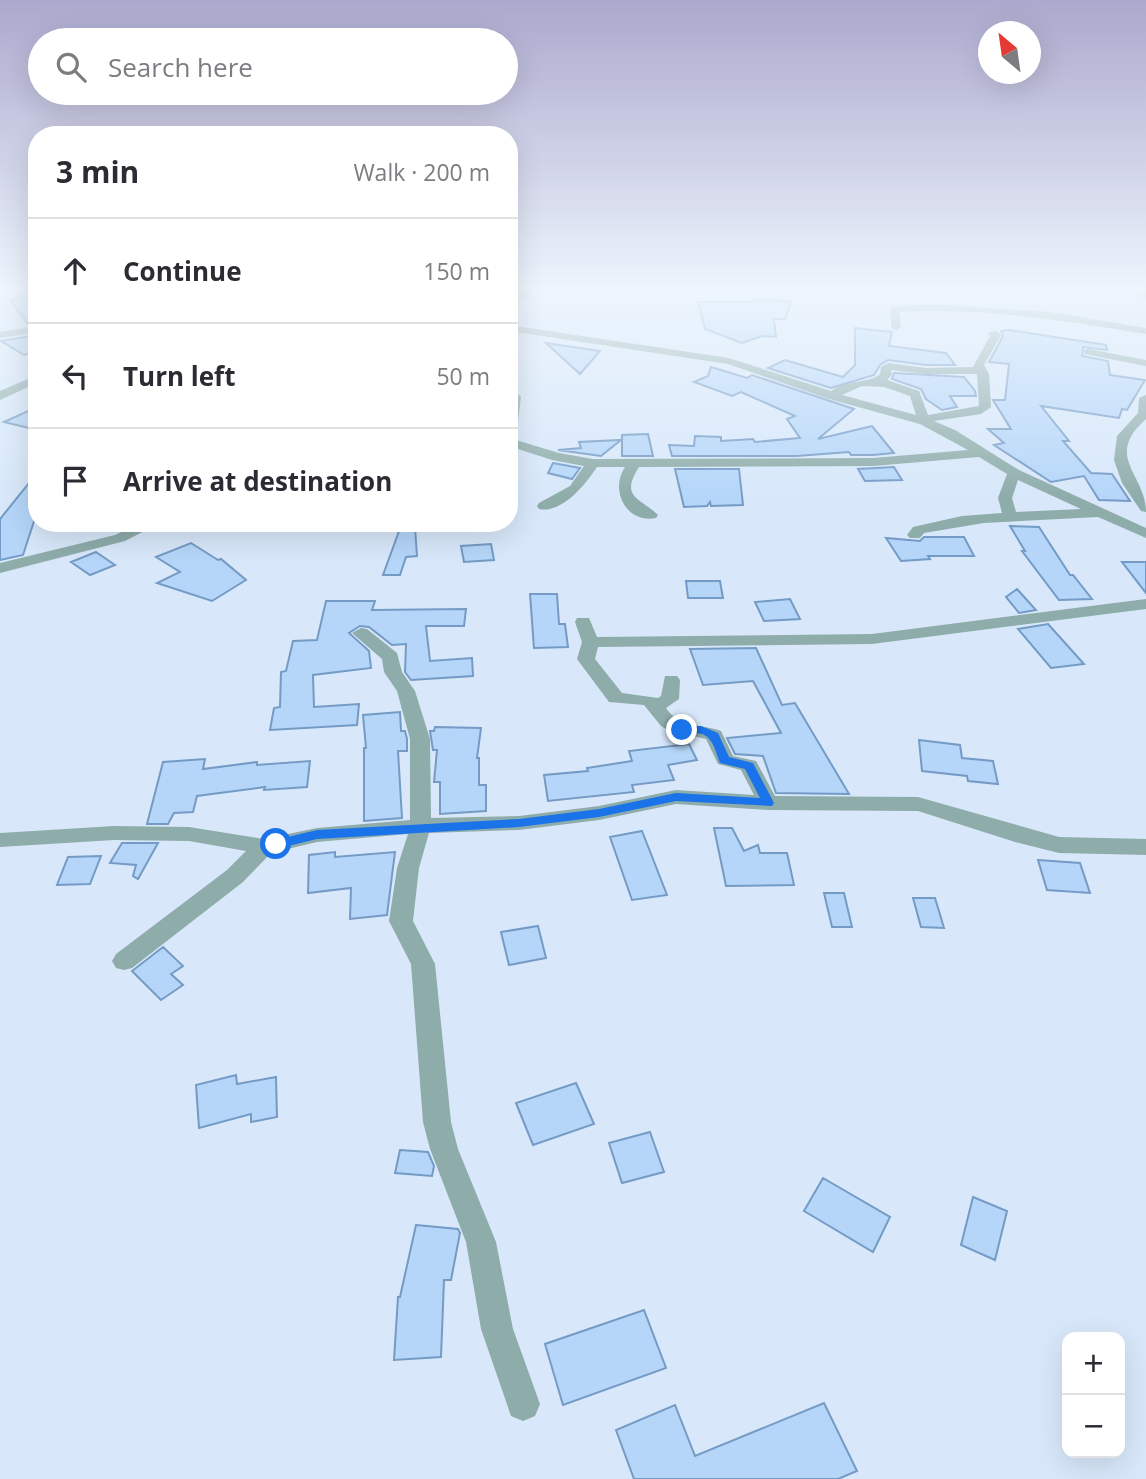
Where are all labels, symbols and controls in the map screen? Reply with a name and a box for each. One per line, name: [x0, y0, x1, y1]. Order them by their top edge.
north arrow: [978, 21, 1041, 84]
search box: [28, 28, 518, 105]
icon: search: [52, 48, 90, 86]
text: Search here: [108, 49, 253, 85]
text: 3 min: [56, 151, 139, 192]
text: Walk · 200 m: [353, 156, 490, 188]
icon: ahead: [56, 252, 94, 290]
text: Continue: [123, 253, 242, 289]
text: 150 m: [423, 255, 490, 287]
icon: left: [56, 357, 94, 395]
text: Turn left: [123, 358, 235, 394]
text: 50 m: [436, 360, 490, 392]
icon: arrive: [56, 462, 94, 500]
text: Arrive at destination: [123, 463, 392, 499]
route end: [666, 714, 697, 745]
route start: [260, 828, 291, 859]
map controls: [1062, 1332, 1125, 1458]
button: +: [1062, 1332, 1125, 1395]
button: −: [1062, 1395, 1125, 1458]

